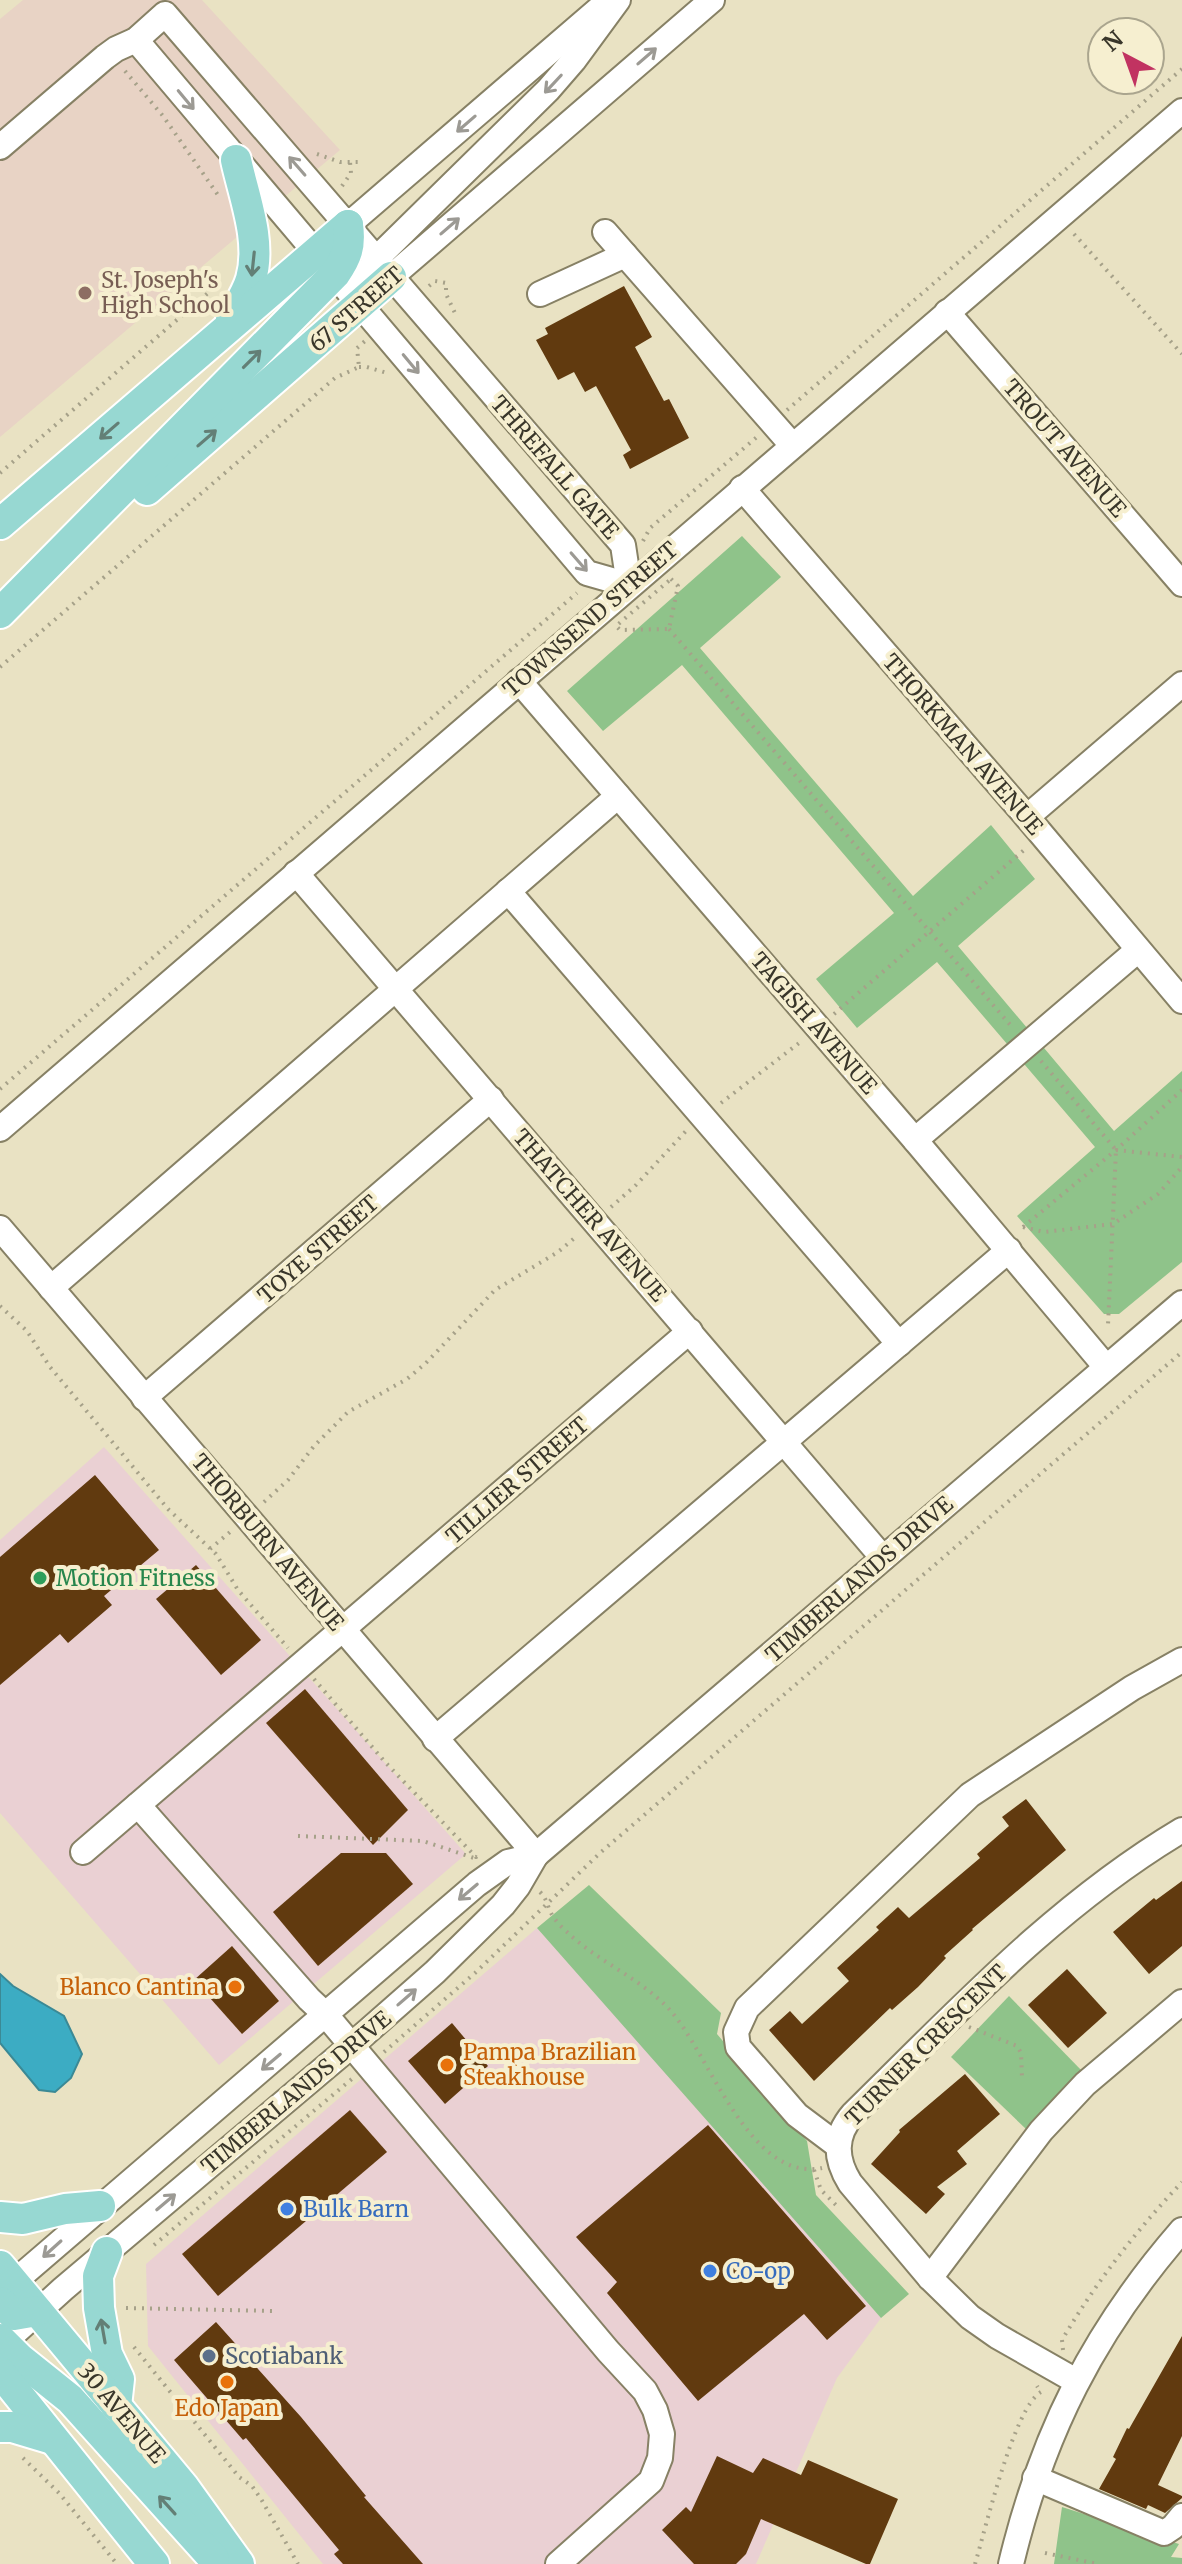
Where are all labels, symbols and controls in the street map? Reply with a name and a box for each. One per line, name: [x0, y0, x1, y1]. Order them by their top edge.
north arrow: [1086, 16, 1166, 96]
text: N: [1097, 24, 1129, 57]
one-way arrow: [636, 47, 657, 65]
one-way arrow: [545, 73, 563, 93]
one-way arrow: [176, 89, 194, 110]
one-way arrow: [456, 115, 477, 133]
one-way arrow: [288, 157, 306, 177]
one-way arrow: [440, 217, 460, 235]
one-way arrow: [245, 250, 260, 277]
street label: 67 STREET: [303, 260, 409, 358]
place label: St. Joseph's High School: [101, 266, 230, 319]
marker: St. Joseph's High School: [76, 284, 94, 302]
one-way arrow: [242, 350, 261, 369]
one-way arrow: [402, 353, 420, 374]
street label: TROUT AVENUE: [997, 373, 1133, 523]
street label: THREFALL GATE: [485, 389, 625, 545]
one-way arrow: [99, 422, 119, 440]
one-way arrow: [196, 429, 217, 447]
street label: TOWNSEND STREET: [497, 535, 683, 703]
one-way arrow: [570, 552, 588, 572]
street label: THORKMAN AVENUE: [877, 648, 1049, 840]
street label: TAGISH AVENUE: [745, 946, 883, 1100]
street label: THATCHER AVENUE: [507, 1123, 673, 1307]
street label: TOYE STREET: [252, 1189, 384, 1309]
street label: TILLIER STREET: [440, 1411, 594, 1549]
street label: THORBURN AVENUE: [186, 1448, 350, 1636]
street label: TIMBERLANDS DRIVE: [760, 1490, 959, 1668]
place label: Motion Fitness: [56, 1564, 215, 1592]
marker: Motion Fitness: [31, 1569, 49, 1587]
one-way arrow: [459, 1883, 479, 1901]
street label: TURNER CRESCENT: [839, 1958, 1013, 2132]
place label: Blanco Cantina: [60, 1973, 219, 2001]
marker: Blanco Cantina: [226, 1978, 244, 1996]
one-way arrow: [396, 1988, 416, 2006]
street label: TIMBERLANDS DRIVE: [195, 2004, 397, 2180]
place label: Pampa Brazilian Steakhouse: [463, 2038, 637, 2091]
one-way arrow: [262, 2052, 282, 2070]
marker: Pampa Brazilian Steakhouse: [438, 2056, 456, 2074]
one-way arrow: [156, 2193, 176, 2211]
place label: Bulk Barn: [303, 2195, 409, 2223]
marker: Bulk Barn: [278, 2200, 296, 2218]
one-way arrow: [43, 2239, 63, 2257]
place label: Co-op: [726, 2257, 791, 2285]
marker: Co-op: [701, 2262, 719, 2280]
one-way arrow: [94, 2319, 109, 2345]
place label: Scotiabank: [225, 2342, 343, 2370]
marker: Scotiabank: [200, 2347, 218, 2365]
street label: 30 AVENUE: [72, 2357, 172, 2469]
marker: Edo Japan: [218, 2373, 236, 2391]
place label: Edo Japan: [175, 2394, 280, 2422]
one-way arrow: [158, 2495, 177, 2516]

